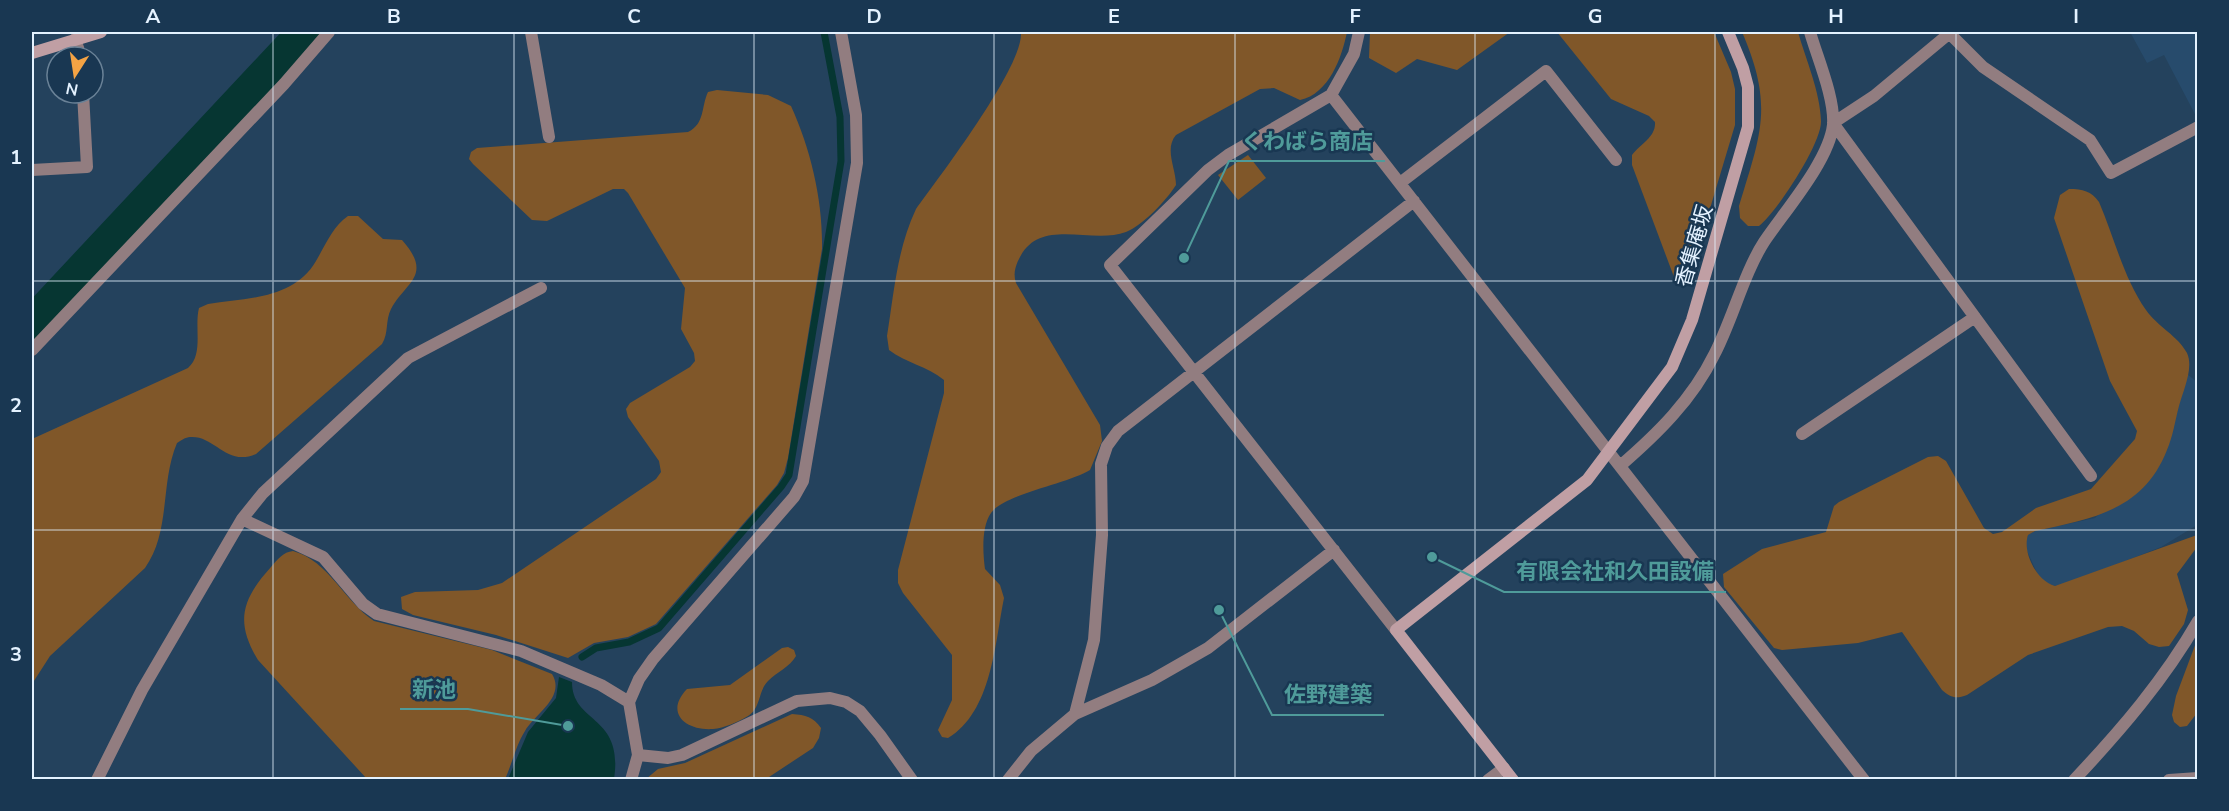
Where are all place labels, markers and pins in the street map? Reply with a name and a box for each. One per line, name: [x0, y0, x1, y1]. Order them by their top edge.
callout: くわばら商店: [1229, 121, 1385, 161]
callout: 有限会社和久田設備: [1504, 552, 1726, 592]
callout: 新池: [400, 669, 468, 709]
callout: 佐野建築: [1272, 675, 1384, 715]

